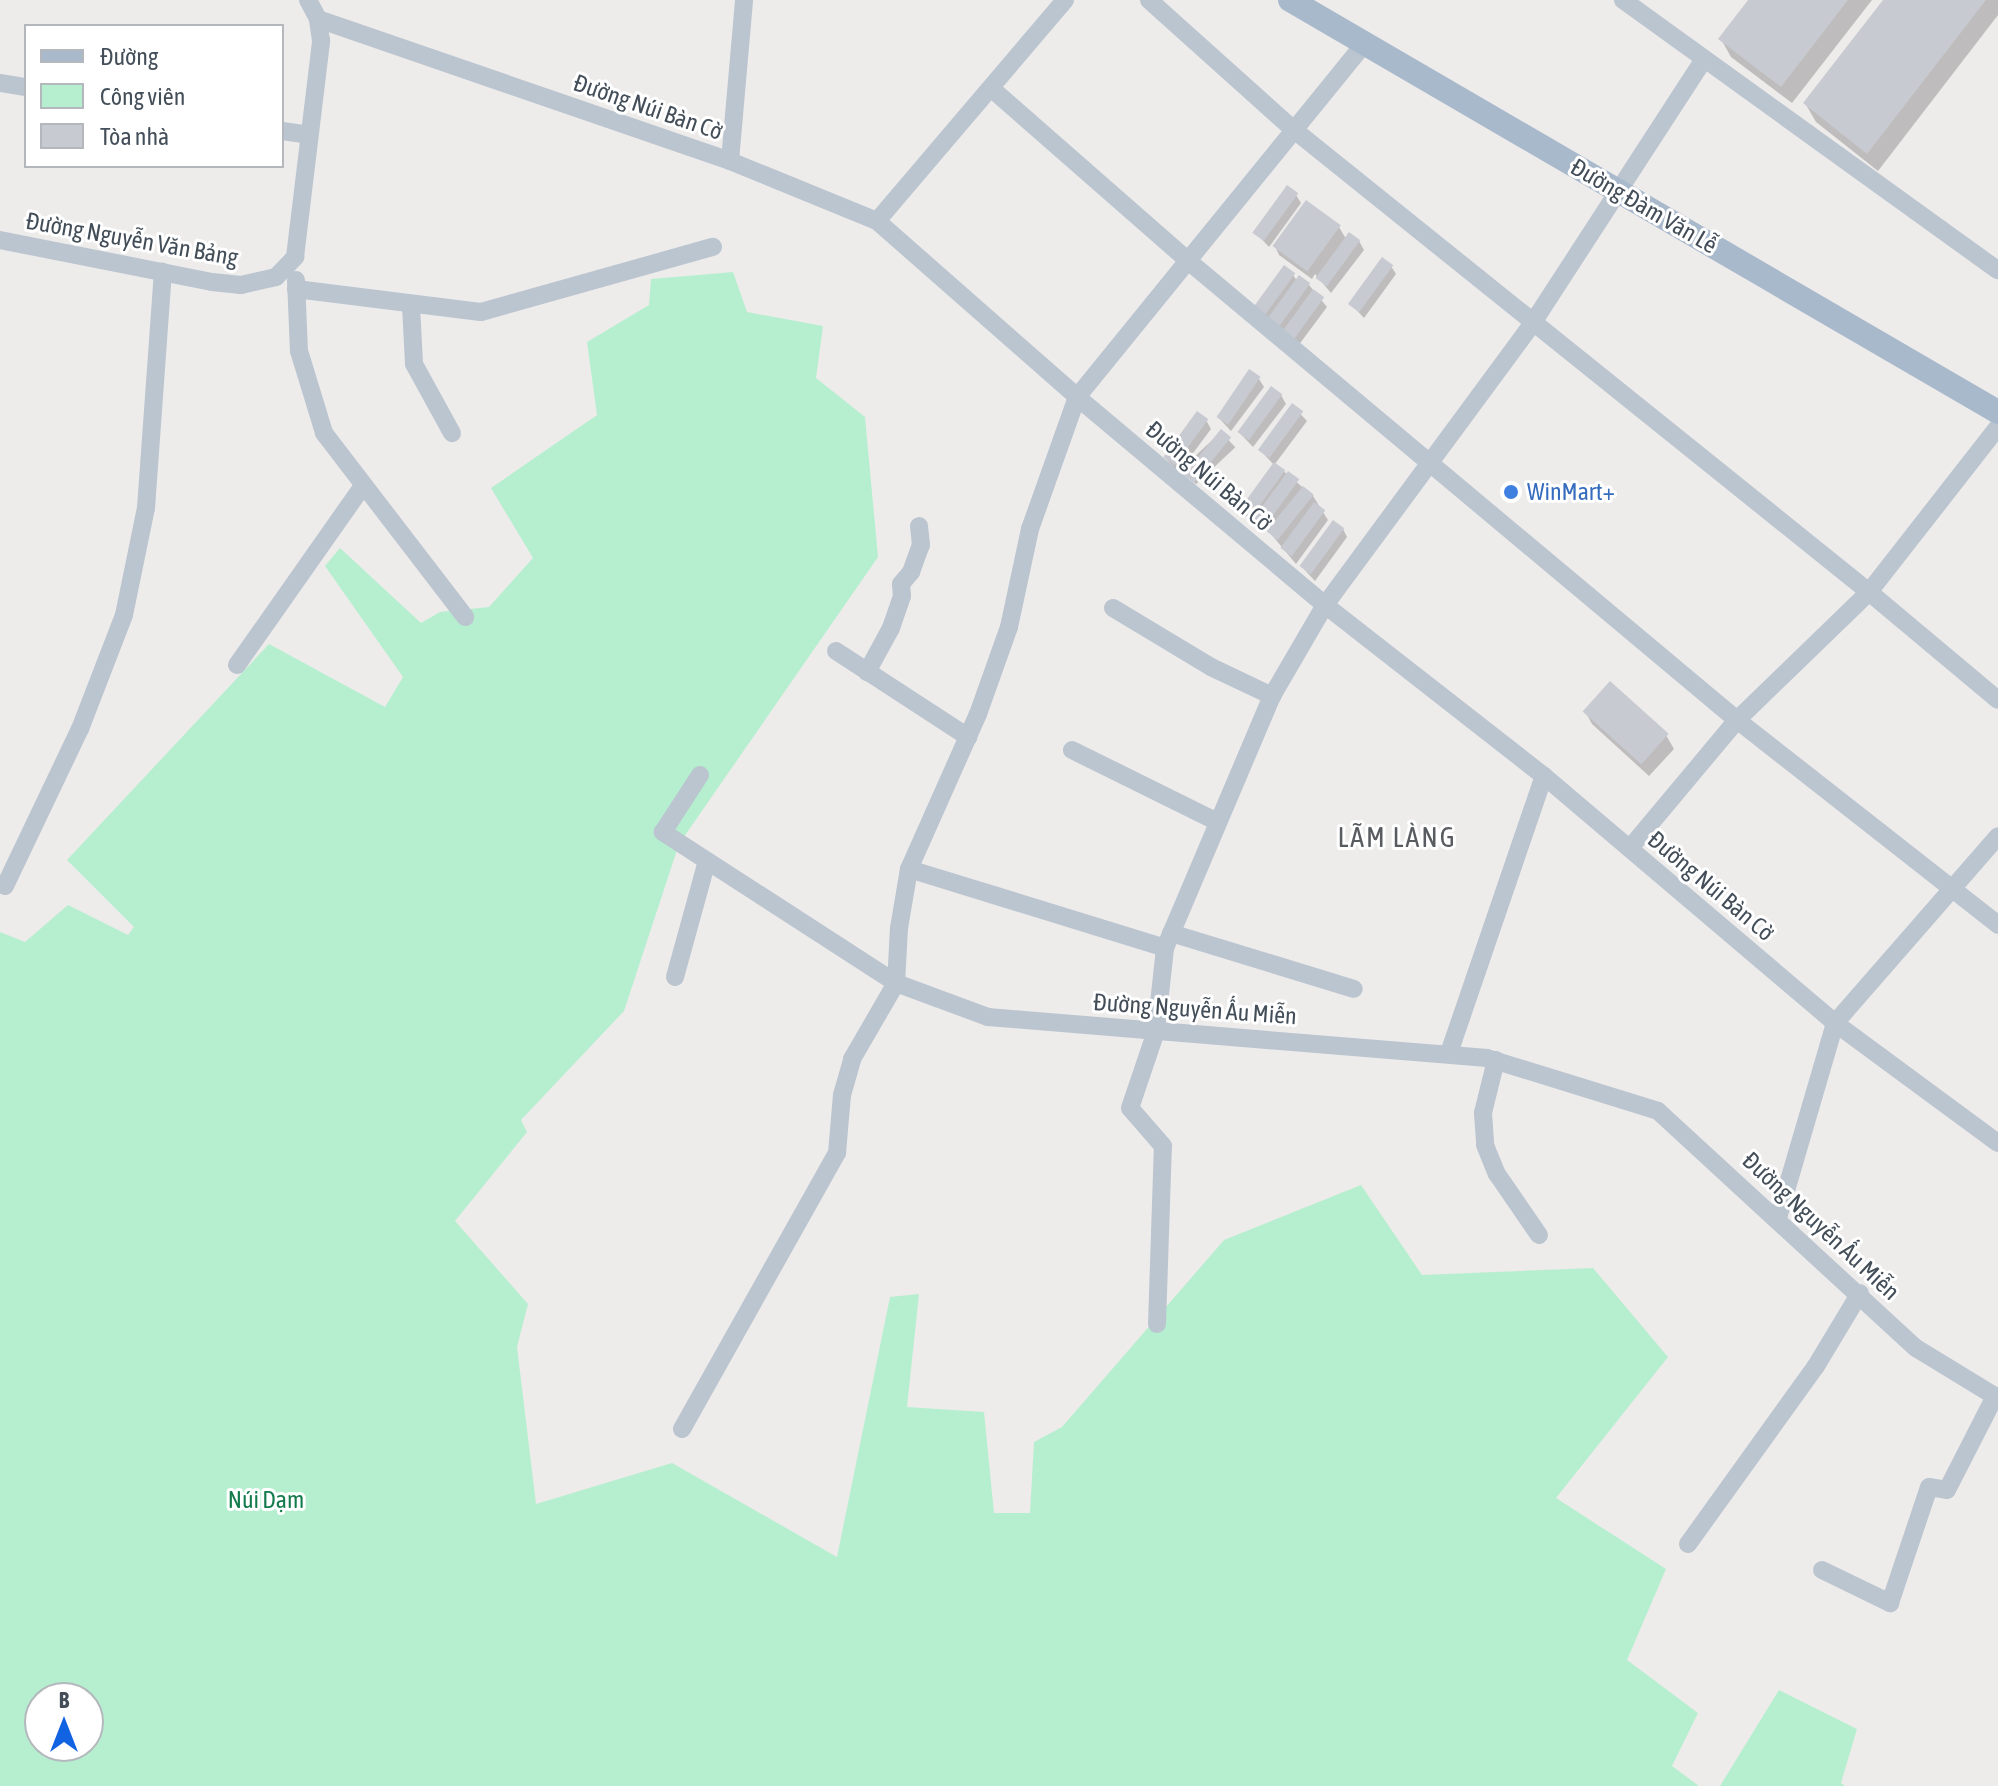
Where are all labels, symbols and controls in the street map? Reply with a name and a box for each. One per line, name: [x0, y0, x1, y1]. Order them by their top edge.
legend: [24, 24, 284, 168]
text: Đường: [100, 43, 158, 70]
street label: Đường Núi Bàn Cờ: [570, 68, 726, 146]
text: Công viên: [100, 83, 185, 110]
text: Tòa nhà: [100, 123, 169, 150]
street label: Đường Đàm Văn Lễ: [1566, 153, 1722, 259]
street label: Đường Nguyễn Văn Bảng: [24, 206, 240, 272]
street label: Đường Núi Bàn Cờ: [1140, 415, 1278, 537]
place label: WinMart+: [1527, 478, 1615, 506]
marker: WinMart+: [1502, 483, 1520, 501]
district label: LÃM LÀNG: [1337, 820, 1457, 854]
street label: Đường Núi Bàn Cờ: [1642, 825, 1780, 947]
street label: Đường Nguyễn Ấu Miễn: [1092, 988, 1298, 1030]
street label: Đường Nguyễn Ấu Miễn: [1737, 1146, 1905, 1306]
park label: Núi Dạm: [228, 1486, 304, 1514]
north arrow: [24, 1682, 104, 1762]
text: B: [59, 1687, 69, 1713]

